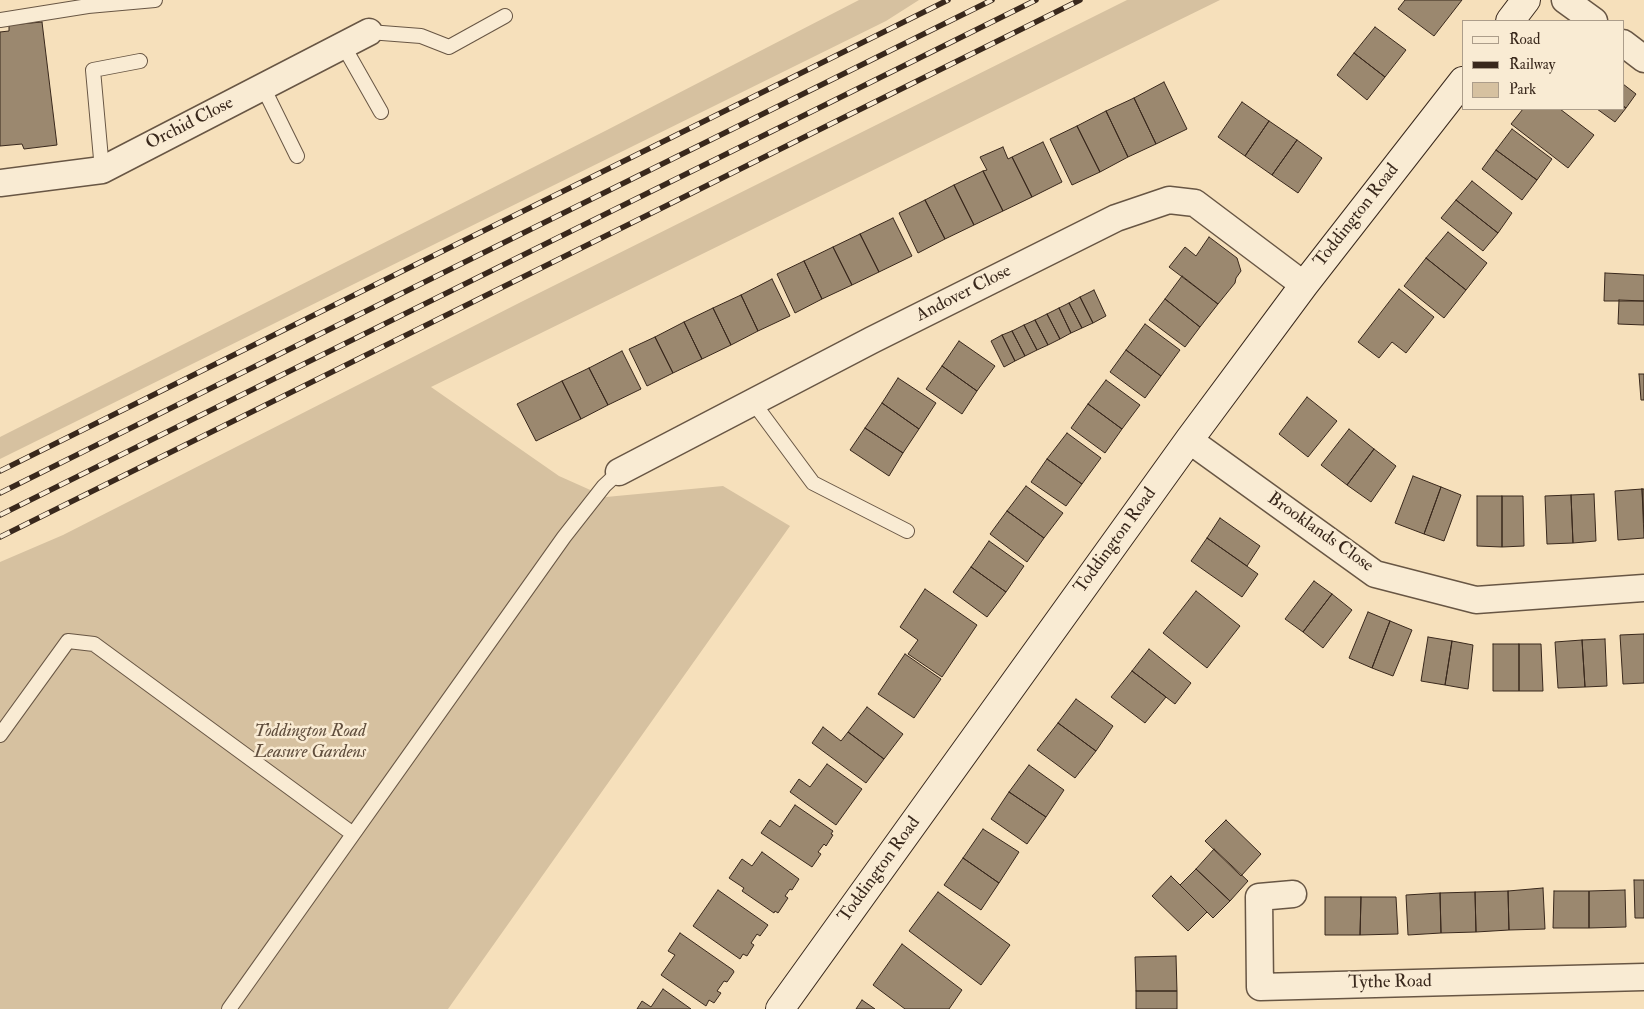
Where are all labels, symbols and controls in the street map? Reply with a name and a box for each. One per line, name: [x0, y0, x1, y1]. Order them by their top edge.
legend: [1462, 20, 1624, 110]
text: Road: [1509, 30, 1540, 49]
text: Railway: [1509, 55, 1555, 74]
text: Park: [1509, 80, 1536, 99]
street label: Orchid Close: [143, 93, 237, 155]
street label: Toddington Road: [1310, 160, 1404, 272]
street label: Andover Close: [913, 261, 1015, 327]
street label: Toddington Road: [1070, 484, 1162, 598]
street label: Brooklands Close: [1263, 488, 1377, 578]
park label: Toddington Road Leasure Gardens: [254, 721, 366, 764]
street label: Toddington Road: [834, 813, 926, 927]
street label: Tythe Road: [1348, 971, 1432, 995]

